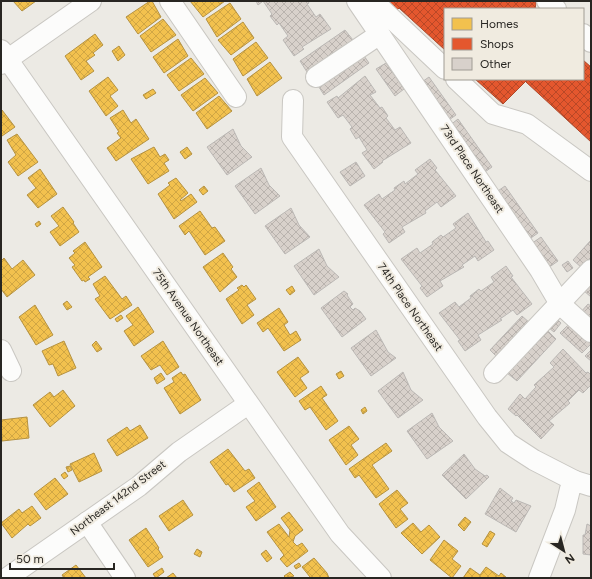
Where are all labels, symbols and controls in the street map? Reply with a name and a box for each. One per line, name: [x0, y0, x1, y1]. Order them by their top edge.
legend: [444, 8, 584, 80]
text: Homes: [480, 17, 519, 31]
text: Shops: [480, 37, 514, 51]
text: Other: [480, 57, 511, 71]
street label: 73rd Place Northeast: [438, 122, 506, 216]
street label: 74th Place Northeast: [375, 260, 445, 354]
street label: 75th Avenue Northeast: [150, 266, 226, 368]
street label: Northeast 142nd Street: [68, 458, 168, 538]
north arrow: [544, 531, 584, 571]
scale bar: [10, 545, 114, 571]
text: N: [562, 551, 577, 566]
text: 50 m: [16, 552, 44, 566]

